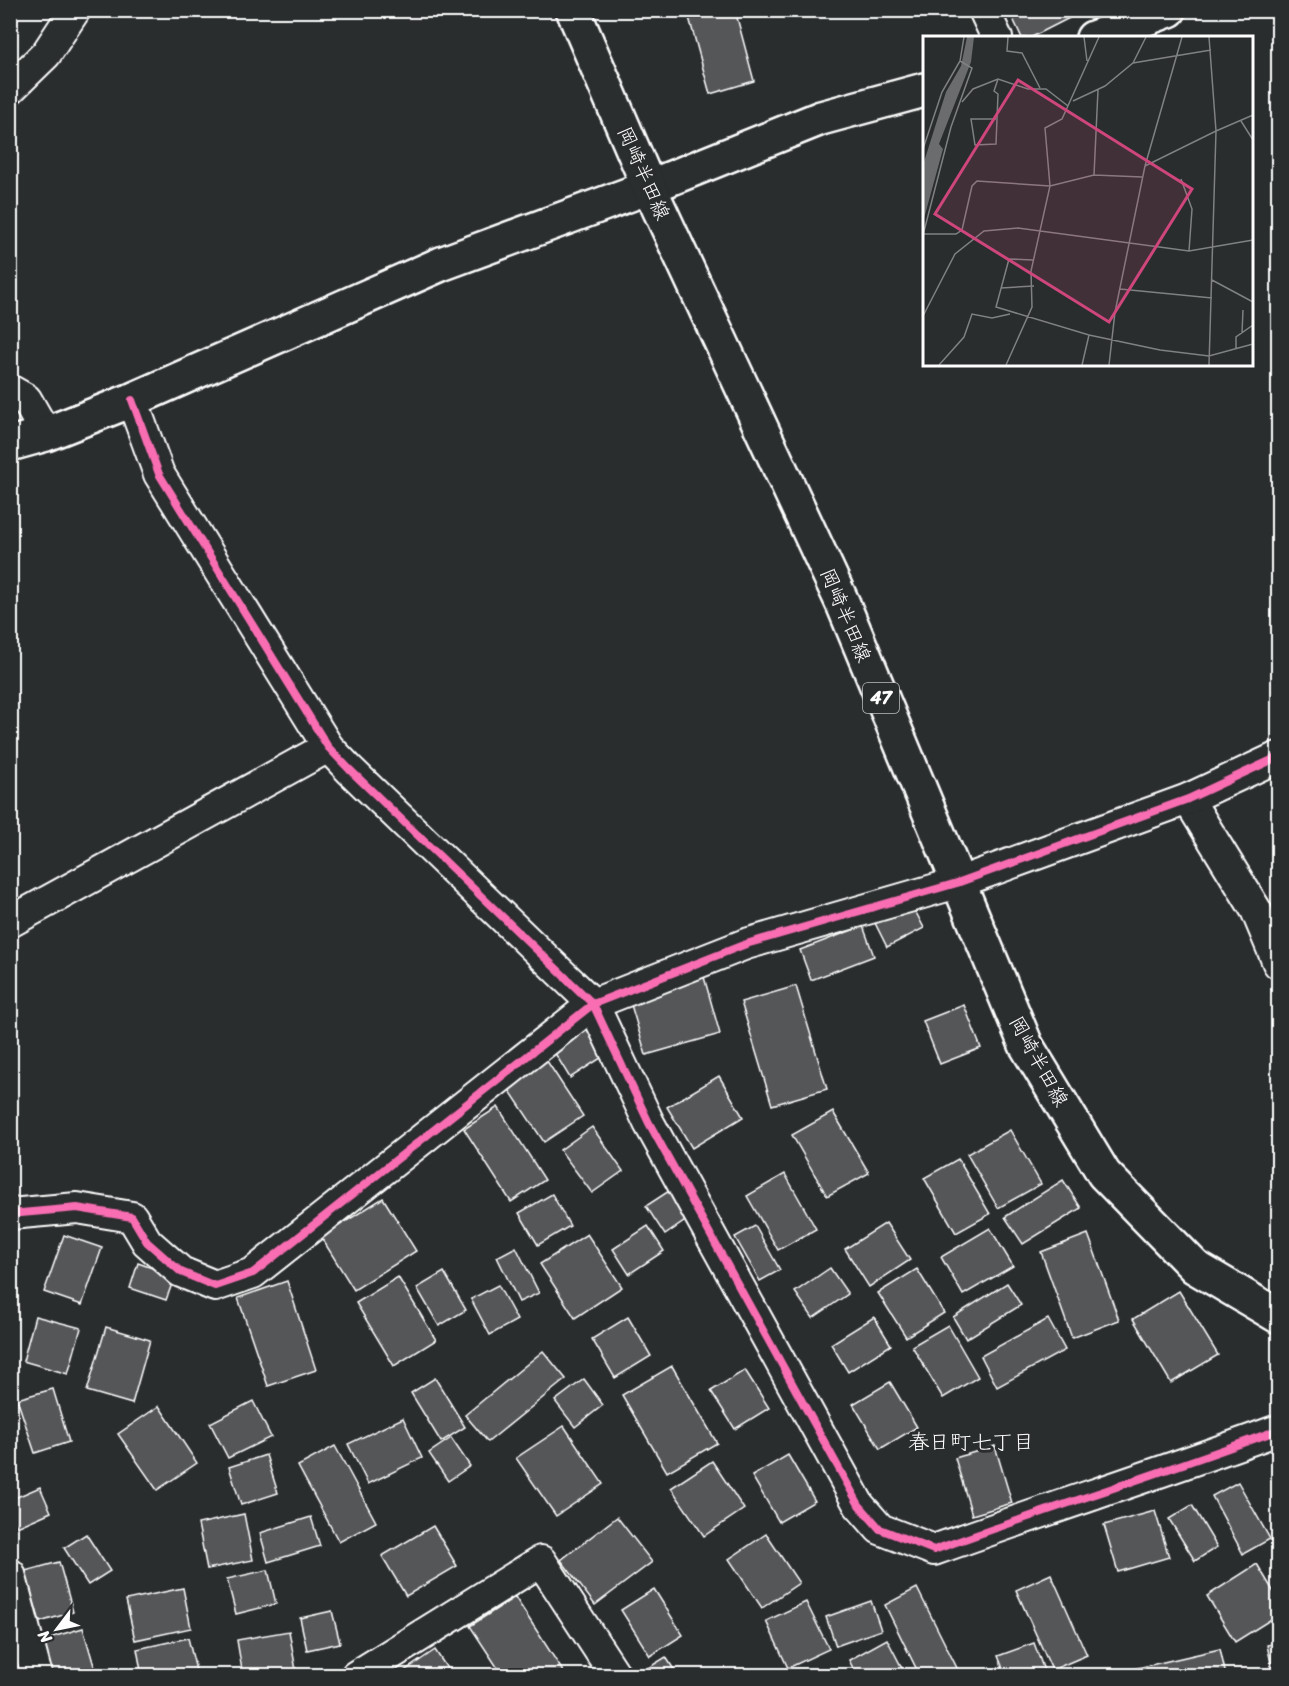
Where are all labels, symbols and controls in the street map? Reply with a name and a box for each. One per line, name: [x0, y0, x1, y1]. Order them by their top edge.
inset map: [923, 36, 1253, 366]
street label: 岡崎半田線: [607, 120, 680, 226]
street label: 岡崎半田線: [810, 562, 881, 668]
road number: 47: [863, 683, 899, 713]
street label: 岡崎半田線: [999, 1009, 1078, 1113]
district label: 春日町七丁目: [908, 1423, 1034, 1461]
north arrow: [27, 1599, 87, 1659]
text: N: [29, 1624, 60, 1650]

